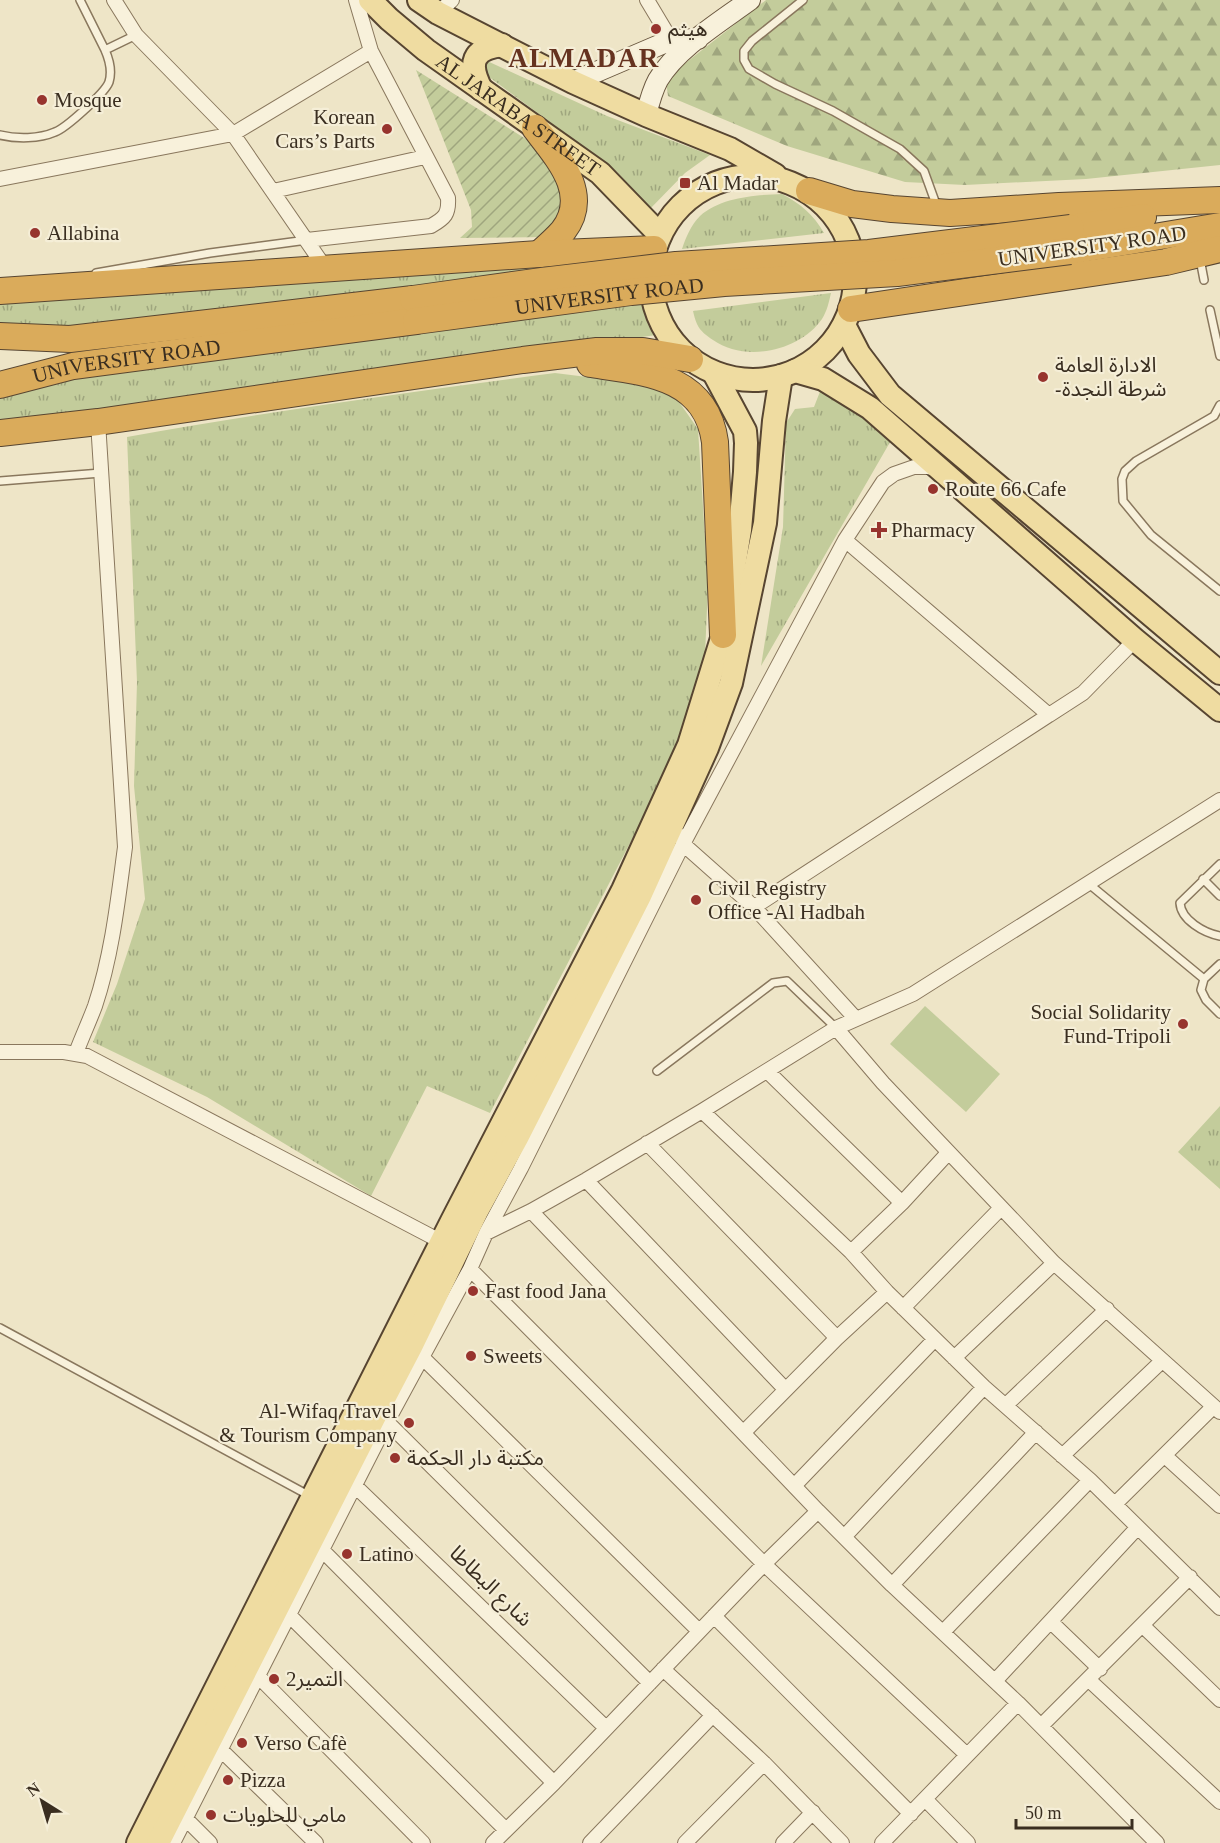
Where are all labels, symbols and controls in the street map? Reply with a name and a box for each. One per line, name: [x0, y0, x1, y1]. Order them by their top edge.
place label: هيثم: [668, 17, 708, 44]
marker: هيثم: [649, 22, 663, 36]
district label: ALMADAR: [508, 43, 660, 73]
street label: AL JARABA STREET: [431, 49, 605, 181]
place label: Mosque: [54, 88, 122, 112]
marker: Mosque: [35, 93, 49, 107]
place label: Korean Cars’s Parts: [275, 105, 375, 153]
marker: Korean Cars’s Parts: [380, 122, 394, 136]
place label: Al Madar: [697, 171, 778, 195]
marker: Al Madar: [678, 176, 692, 190]
place label: Allabina: [47, 221, 120, 245]
street label: UNIVERSITY ROAD: [996, 221, 1188, 271]
marker: Allabina: [28, 226, 42, 240]
street label: UNIVERSITY ROAD: [513, 273, 705, 320]
street label: UNIVERSITY ROAD: [30, 335, 222, 388]
place label: الادارة العامة -شرطة النجدة: [1055, 353, 1167, 401]
marker: الادارة العامة -شرطة النجدة: [1036, 370, 1050, 384]
place label: Route 66 Cafe: [945, 477, 1066, 501]
marker: Route 66 Cafe: [926, 482, 940, 496]
place label: Pharmacy: [891, 518, 975, 542]
marker: Pharmacy: [872, 523, 886, 537]
place label: Civil Registry Office -Al Hadbah: [708, 876, 866, 924]
marker: Civil Registry Office -Al Hadbah: [689, 893, 703, 907]
place label: Social Solidarity Fund-Tripoli: [1030, 1000, 1171, 1048]
marker: Social Solidarity Fund-Tripoli: [1176, 1017, 1190, 1031]
place label: Fast food Jana: [485, 1279, 607, 1303]
marker: Fast food Jana: [466, 1284, 480, 1298]
place label: Sweets: [483, 1344, 543, 1368]
marker: Sweets: [464, 1349, 478, 1363]
place label: Al-Wifaq Travel & Tourism Company: [219, 1399, 397, 1447]
marker: Al-Wifaq Travel & Tourism Company: [402, 1416, 416, 1430]
place label: مكتبة دار الحكمة: [407, 1446, 544, 1470]
marker: مكتبة دار الحكمة: [388, 1451, 402, 1465]
street label: شارع البطاطا: [443, 1541, 537, 1633]
place label: Latino: [359, 1542, 414, 1566]
marker: Latino: [340, 1547, 354, 1561]
place label: التمير2: [286, 1667, 343, 1691]
marker: التمير2: [267, 1672, 281, 1686]
place label: Verso Cafè: [254, 1731, 347, 1755]
marker: Verso Cafè: [235, 1736, 249, 1750]
place label: Pizza: [240, 1768, 286, 1792]
north arrow: [12, 1771, 72, 1831]
marker: Pizza: [221, 1773, 235, 1787]
text: N: [24, 1779, 43, 1800]
scale bar: [1016, 1792, 1132, 1830]
place label: مامي للحلويات: [223, 1803, 346, 1831]
text: 50 m: [1025, 1803, 1062, 1823]
marker: مامي للحلويات: [204, 1808, 218, 1822]

